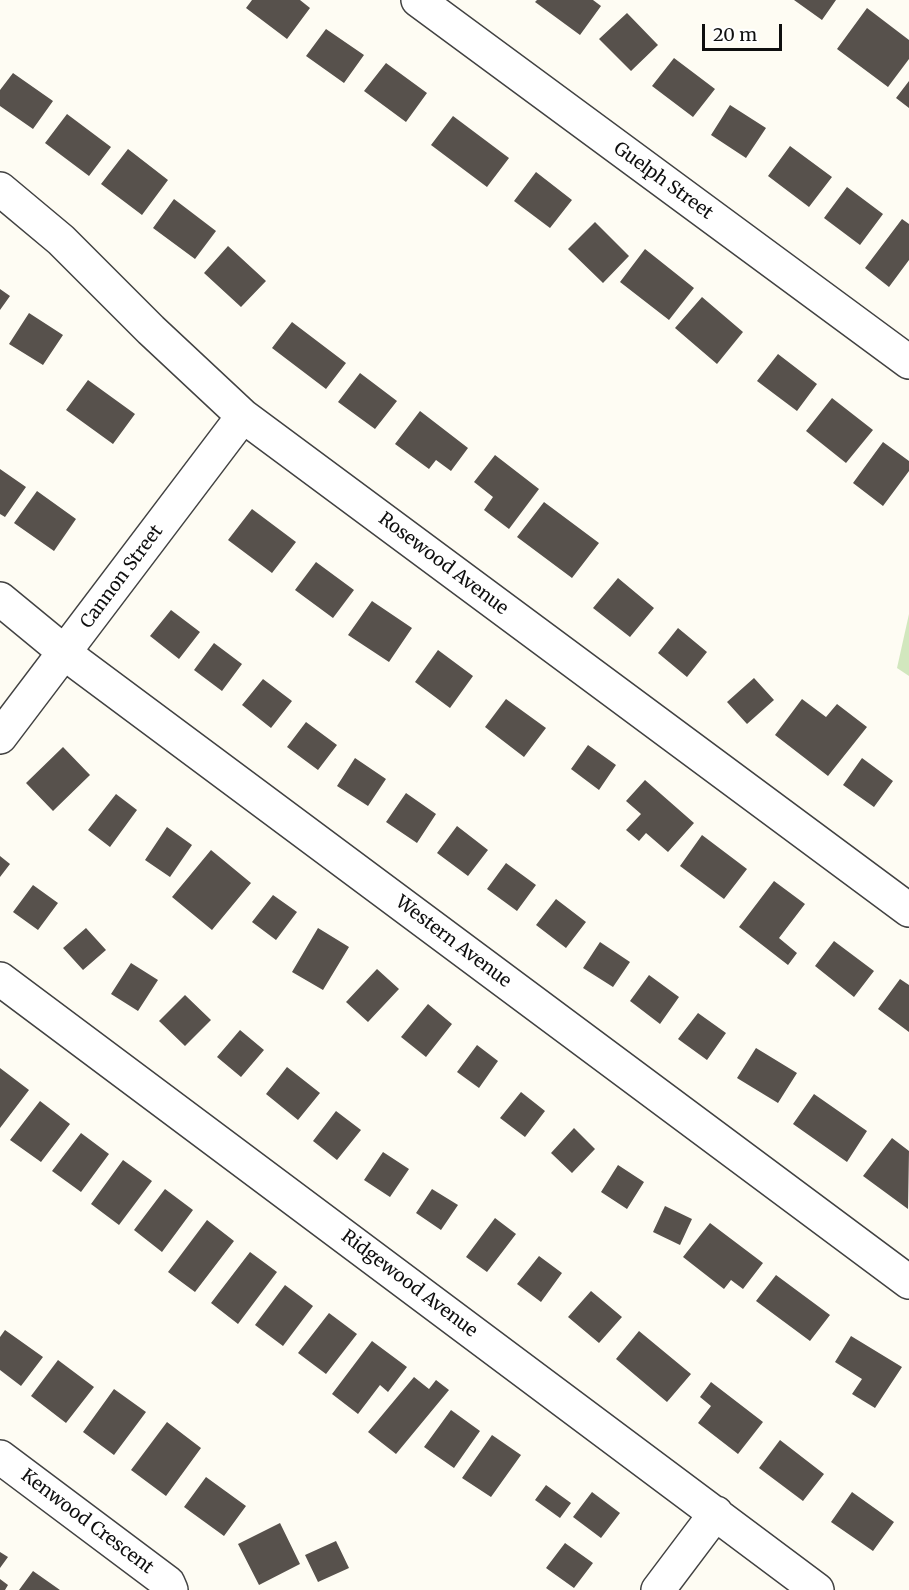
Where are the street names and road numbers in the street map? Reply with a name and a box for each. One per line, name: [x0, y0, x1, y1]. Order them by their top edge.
street label: Guelph Street: [609, 138, 717, 224]
street label: Rosewood Avenue: [374, 508, 512, 620]
street label: Cannon Street: [76, 521, 168, 633]
street label: Western Avenue: [391, 892, 515, 992]
street label: Ridgewood Avenue: [337, 1226, 481, 1342]
street label: Kenwood Crescent: [16, 1465, 158, 1579]

